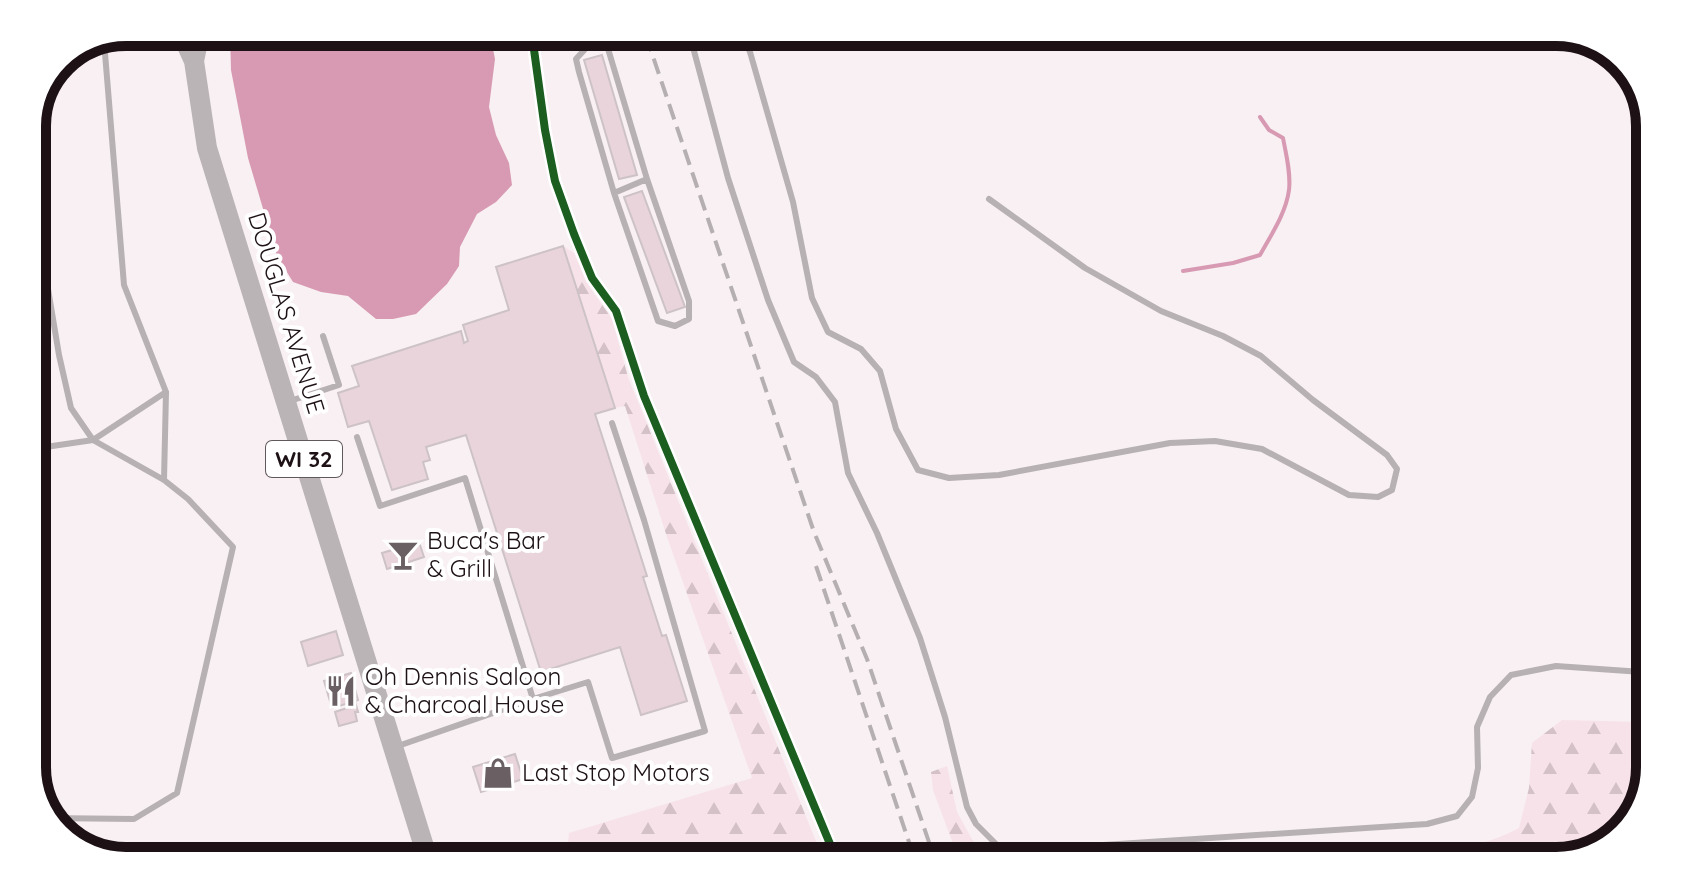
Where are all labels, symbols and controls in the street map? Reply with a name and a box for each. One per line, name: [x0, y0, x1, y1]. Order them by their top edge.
street label: DOUGLAS AVENUE: [242, 208, 332, 417]
road number: WI 32: [266, 441, 342, 477]
place label: Buca's Bar & Grill: [427, 525, 545, 583]
bar icon: Buca's Bar & Grill: [386, 538, 420, 572]
place label: Oh Dennis Saloon & Charcoal House: [365, 661, 564, 719]
restaurant icon: Oh Dennis Saloon & Charcoal House: [324, 674, 358, 708]
shop icon: Last Stop Motors: [481, 756, 515, 790]
place label: Last Stop Motors: [522, 757, 710, 787]

